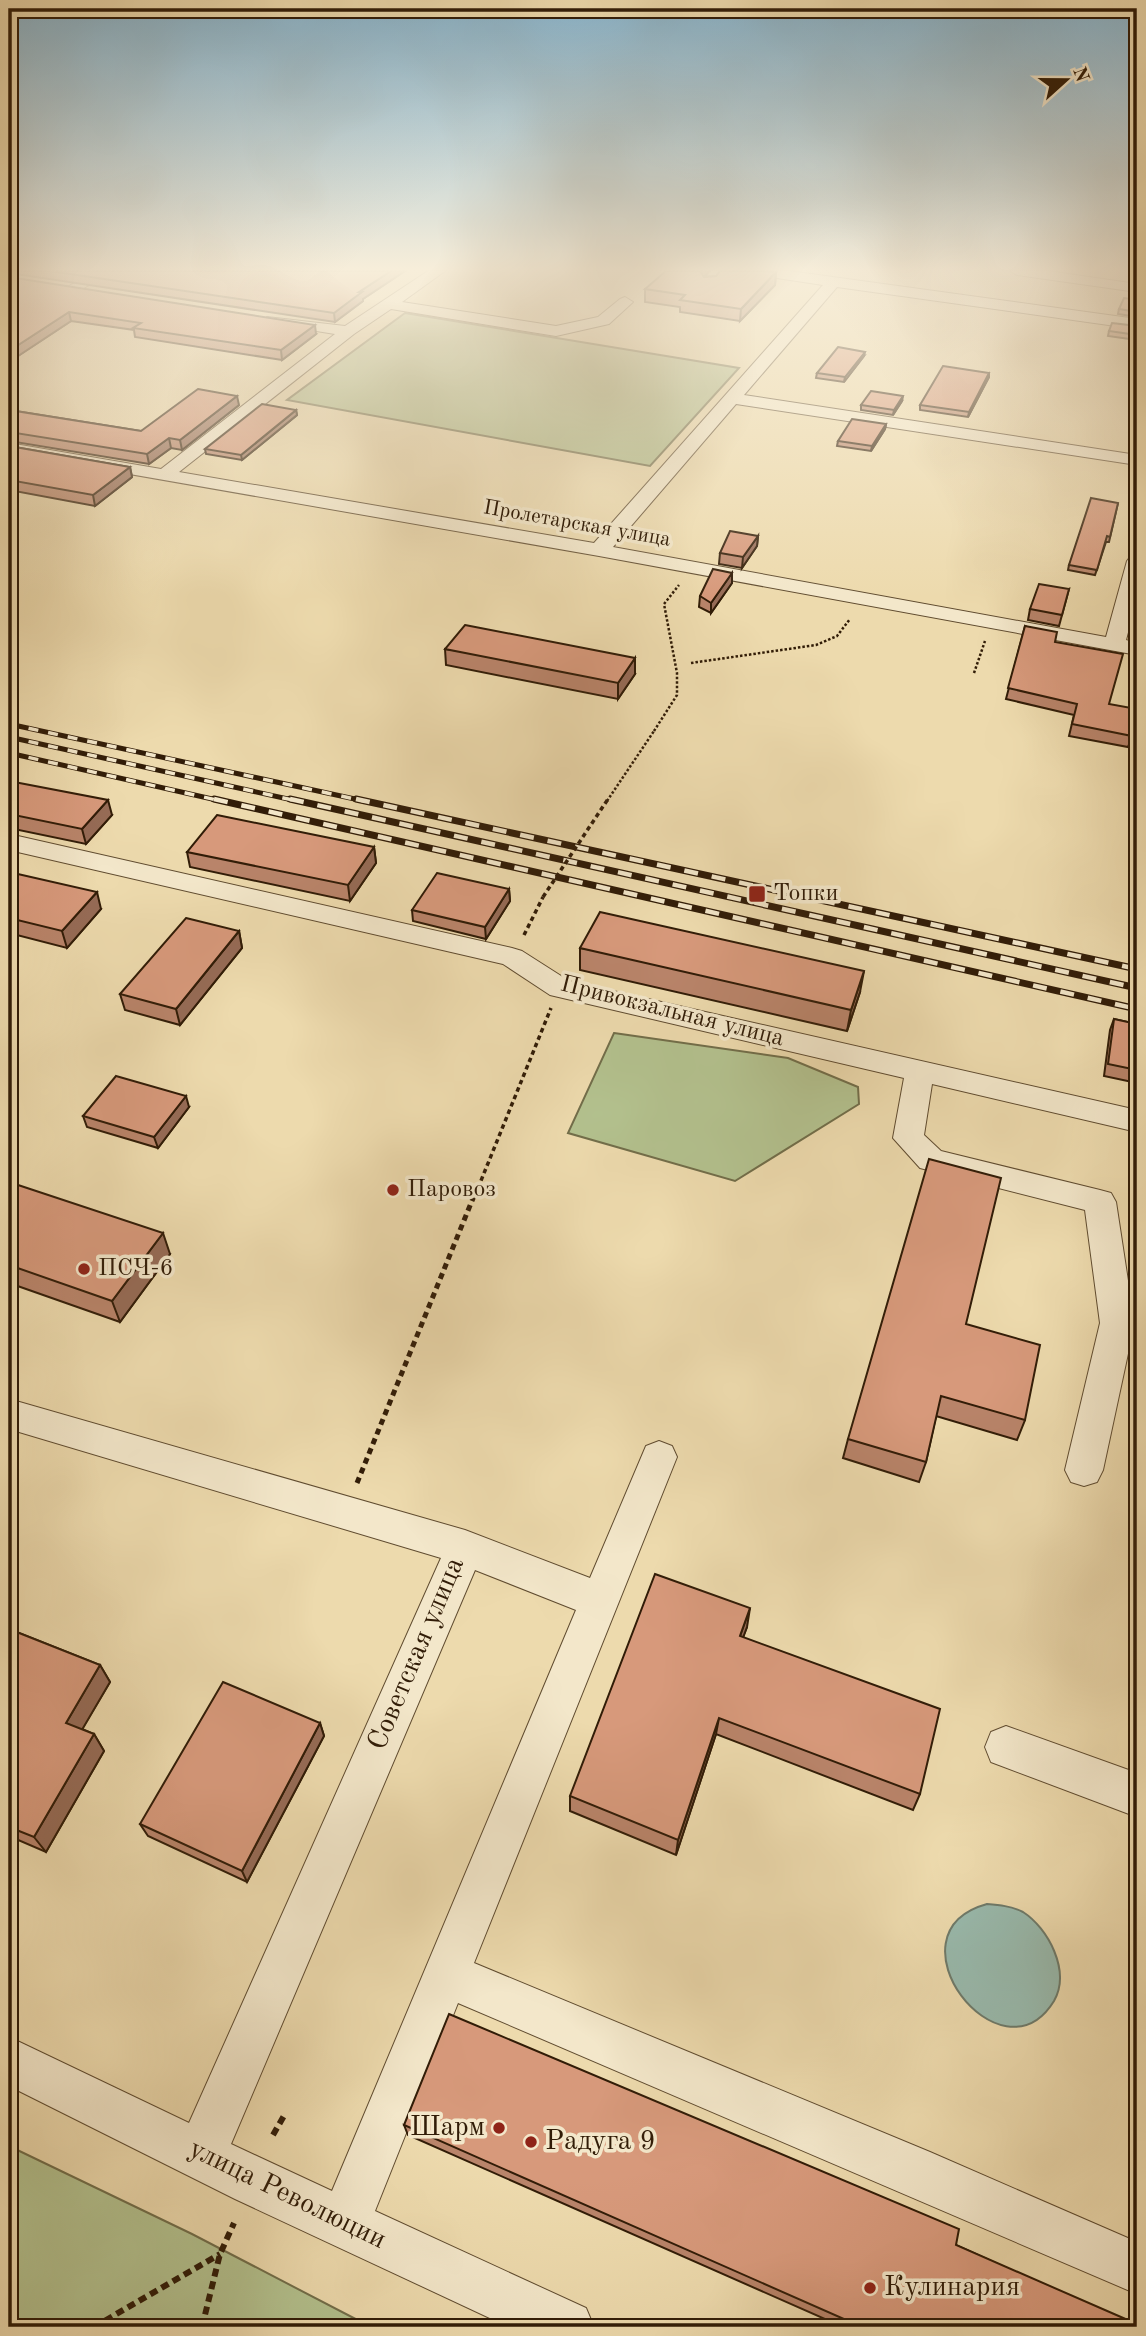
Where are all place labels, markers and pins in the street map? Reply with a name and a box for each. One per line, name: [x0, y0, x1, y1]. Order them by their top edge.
place label: Топки: [773, 882, 839, 906]
marker: Топки: [747, 884, 767, 904]
place label: Паровоз: [407, 1178, 496, 1202]
marker: Паровоз: [385, 1182, 401, 1198]
place label: ПСЧ-6: [98, 1257, 173, 1281]
marker: ПСЧ-6: [76, 1261, 92, 1277]
place label: Шарм: [410, 2114, 485, 2142]
marker: Шарм: [491, 2120, 507, 2136]
place label: Радуга 9: [545, 2128, 656, 2156]
marker: Радуга 9: [523, 2134, 539, 2150]
place label: Кулинария: [884, 2274, 1020, 2302]
marker: Кулинария: [862, 2280, 878, 2296]

